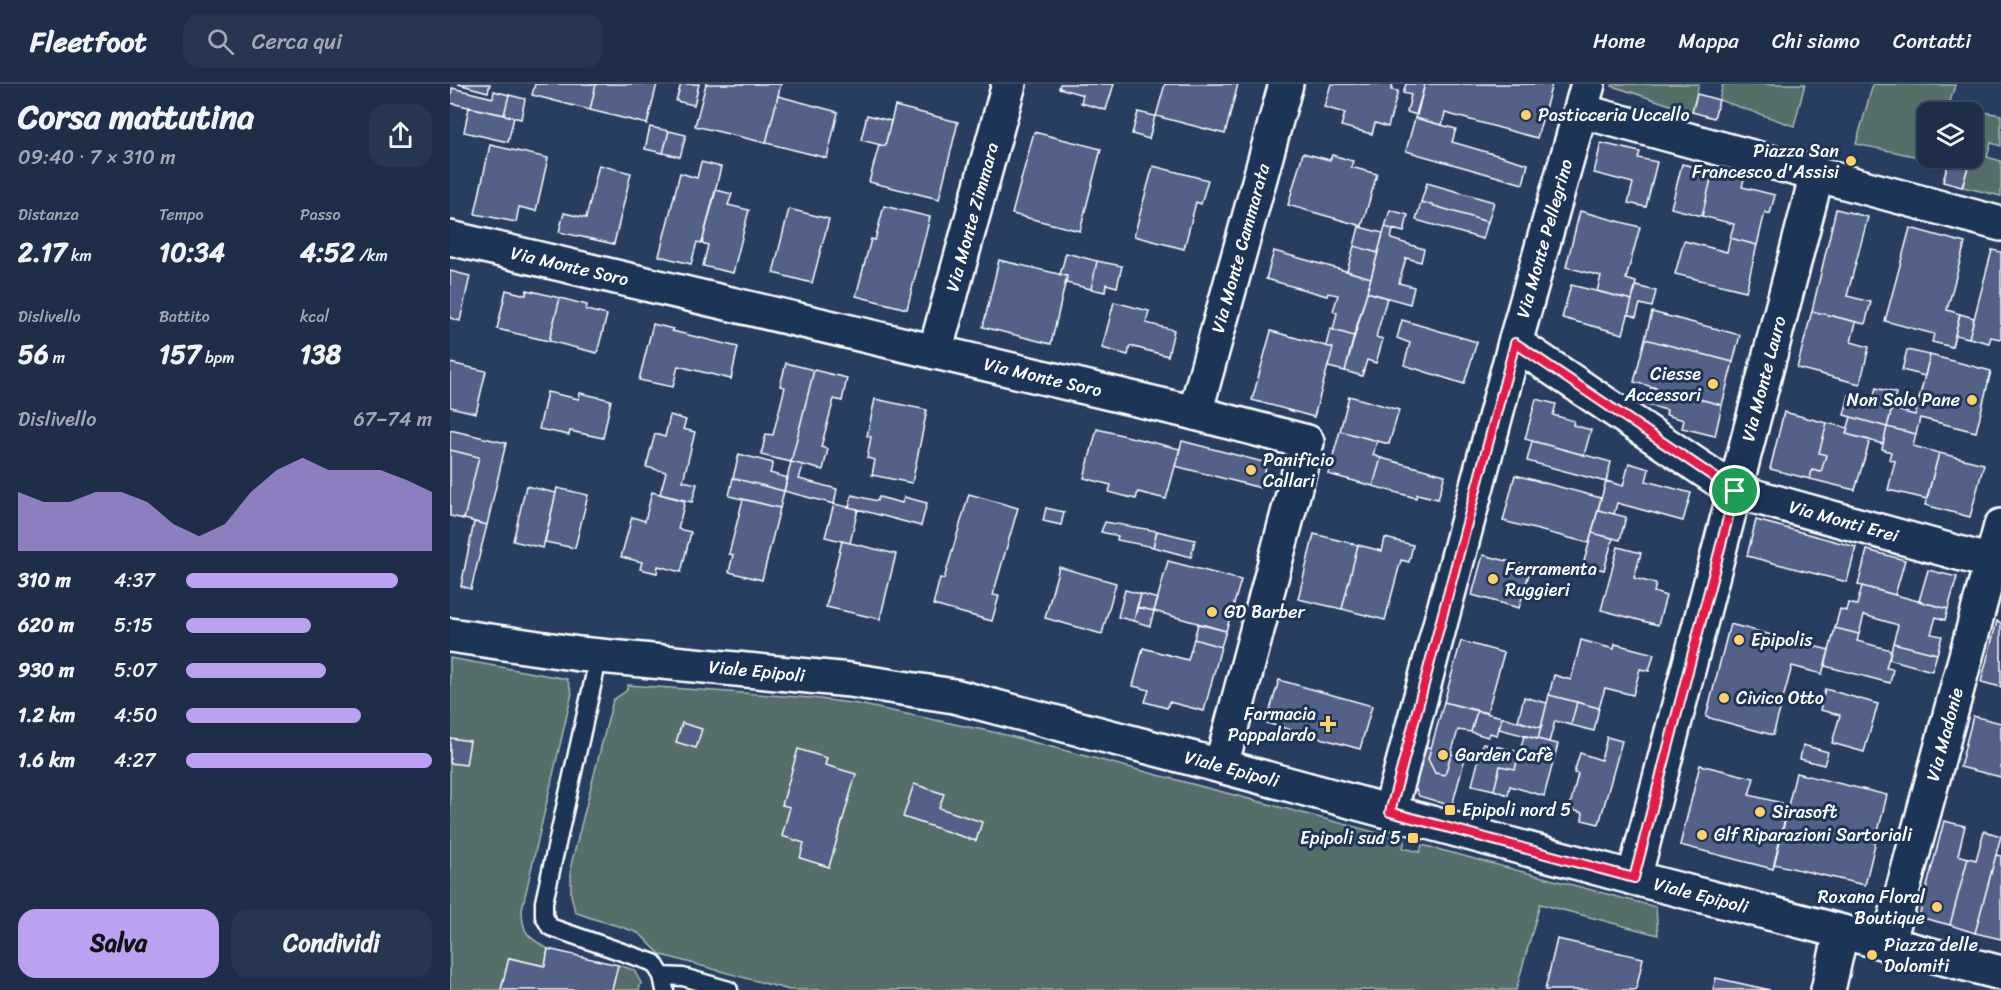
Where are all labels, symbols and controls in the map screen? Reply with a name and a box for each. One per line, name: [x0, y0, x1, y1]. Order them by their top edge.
search box: [183, 14, 603, 68]
text: Fleetfoot: [30, 17, 147, 66]
text: Cerca qui: [252, 22, 342, 61]
text: Home: [1593, 22, 1645, 60]
text: Mappa: [1678, 22, 1739, 60]
text: Chi siamo: [1772, 22, 1860, 60]
text: Contatti: [1893, 22, 1971, 60]
icon: search: [204, 25, 237, 58]
text: Corsa mattutina: [18, 88, 254, 146]
place label: Pasticceria Uccello: [1538, 99, 1690, 131]
map controls: [1917, 102, 1983, 168]
button: layers: [1917, 102, 1983, 168]
button: share: [369, 104, 432, 167]
marker: Pasticceria Uccello: [1519, 108, 1533, 122]
place label: Piazza San Francesco d'Assisi: [1692, 135, 1840, 188]
street label: Via Monte Zimmara: [936, 139, 1008, 295]
text: 09:40 · 7 × 310 m: [18, 140, 176, 175]
marker: Piazza San Francesco d'Assisi: [1844, 154, 1858, 168]
street label: Via Monte Pellegrino: [1507, 155, 1582, 322]
street label: Via Monte Cammarata: [1202, 159, 1280, 337]
text: Distanza: [18, 200, 79, 229]
text: Tempo: [159, 200, 204, 229]
text: Passo: [300, 200, 341, 229]
text: 2.17: [18, 229, 67, 275]
text: 10:34: [159, 229, 225, 275]
text: 4:52: [300, 229, 355, 275]
street label: Via Monte Soro: [508, 237, 632, 295]
text: km: [67, 241, 92, 270]
text: /km: [355, 241, 388, 270]
text: Dislivello: [18, 302, 81, 331]
text: Battito: [159, 302, 210, 331]
text: kcal: [300, 302, 329, 331]
street label: Via Monte Lauro: [1732, 312, 1796, 445]
text: 56: [18, 331, 49, 377]
text: 157: [159, 331, 201, 377]
text: 138: [300, 331, 341, 377]
text: m: [49, 343, 65, 372]
text: bpm: [201, 343, 235, 372]
street label: Via Monte Soro: [981, 348, 1105, 407]
place label: Ciesse Accessori: [1624, 358, 1702, 411]
marker: Ciesse Accessori: [1706, 377, 1720, 391]
place label: Non Solo Pane: [1846, 384, 1960, 416]
marker: Non Solo Pane: [1965, 393, 1979, 407]
text: Dislivello: [18, 402, 96, 437]
text: 67–74 m: [353, 402, 432, 437]
place label: Panificio Callari: [1263, 444, 1334, 497]
marker: Panificio Callari: [1244, 463, 1258, 477]
pin: [1709, 465, 1760, 516]
icon: arrive: [1718, 474, 1751, 507]
street label: Via Monti Erei: [1785, 491, 1903, 552]
place label: Ferramenta Ruggieri: [1505, 553, 1597, 606]
text: 310 m: [18, 563, 71, 598]
text: 4:37: [114, 563, 155, 598]
marker: Ferramenta Ruggieri: [1486, 572, 1500, 586]
place label: GD Barber: [1224, 596, 1306, 628]
marker: GD Barber: [1205, 605, 1219, 619]
text: 620 m: [18, 608, 74, 643]
text: 5:15: [114, 608, 153, 643]
place label: Epipolis: [1751, 624, 1813, 656]
marker: Epipolis: [1732, 633, 1746, 647]
street label: Viale Epipoli: [707, 651, 807, 692]
text: 930 m: [18, 653, 74, 688]
text: 5:07: [114, 653, 156, 688]
place label: Civico Otto: [1736, 682, 1824, 714]
street label: Via Madonie: [1917, 684, 1973, 785]
marker: Civico Otto: [1717, 691, 1731, 705]
text: 1.2 km: [18, 698, 75, 733]
text: 4:50: [114, 698, 157, 733]
place label: Farmacia Pappalardo: [1228, 698, 1316, 751]
marker: Farmacia Pappalardo: [1321, 717, 1335, 731]
place label: Garden Cafè: [1455, 739, 1553, 771]
street label: Viale Epipoli: [1181, 741, 1283, 797]
text: 1.6 km: [18, 743, 75, 778]
text: 4:27: [114, 743, 156, 778]
marker: Garden Cafè: [1436, 748, 1450, 762]
place label: Epipoli nord 5: [1462, 794, 1571, 826]
place label: Sirasoft: [1772, 796, 1838, 828]
marker: Epipoli nord 5: [1443, 803, 1457, 817]
marker: Sirasoft: [1753, 805, 1767, 819]
place label: Glf Riparazioni Sartoriali: [1714, 819, 1913, 851]
place label: Epipoli sud 5: [1300, 822, 1401, 854]
marker: Glf Riparazioni Sartoriali: [1695, 828, 1709, 842]
marker: Epipoli sud 5: [1406, 831, 1420, 845]
street label: Viale Epipoli: [1650, 868, 1753, 923]
place label: Roxana Floral Boutique: [1818, 881, 1926, 934]
marker: Roxana Floral Boutique: [1930, 900, 1944, 914]
button: Salva: [18, 909, 219, 978]
button: Condividi: [231, 909, 432, 978]
place label: Piazza delle Dolomiti: [1884, 929, 1978, 982]
marker: Piazza delle Dolomiti: [1865, 948, 1879, 962]

